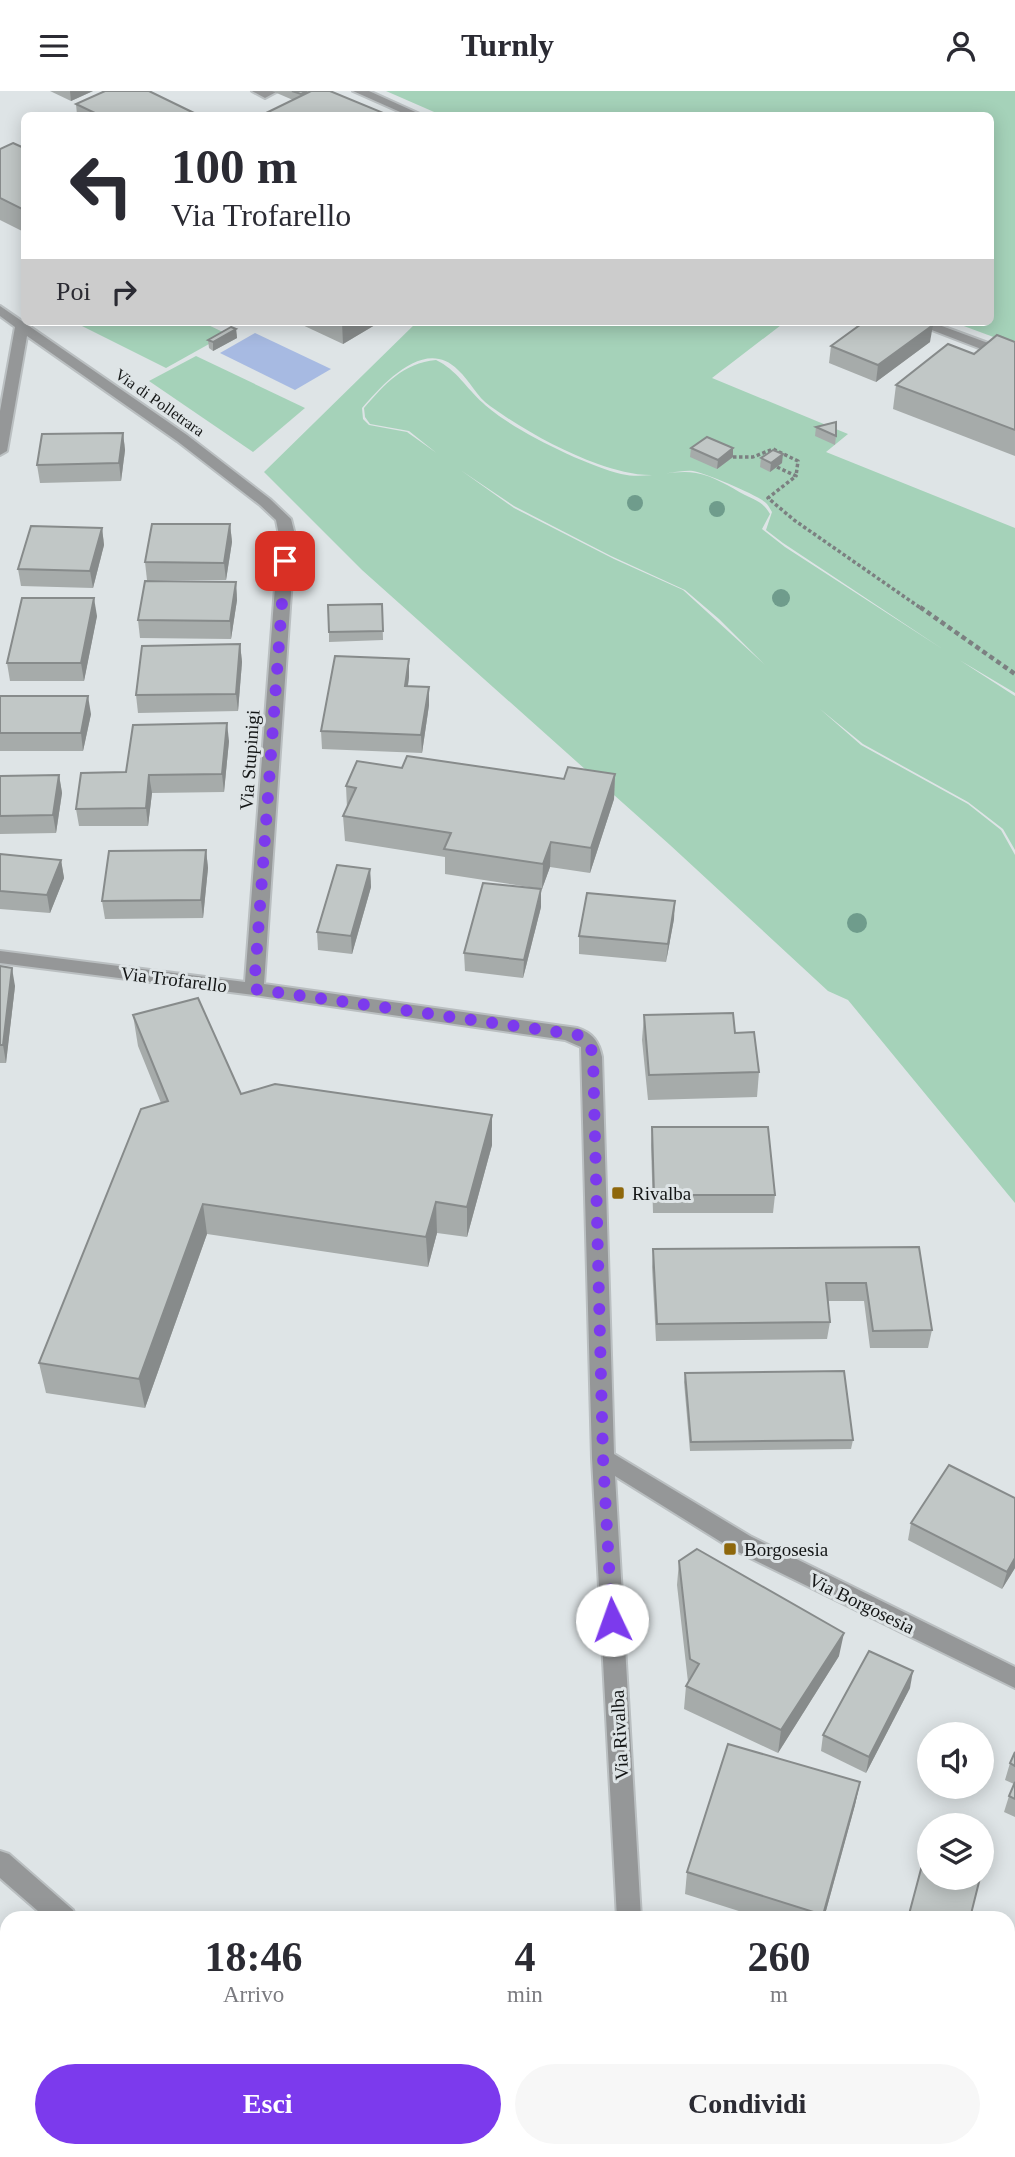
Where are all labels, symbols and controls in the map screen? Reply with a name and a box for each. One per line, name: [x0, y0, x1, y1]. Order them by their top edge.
icon: menu: [35, 27, 73, 65]
text: Turnly: [461, 27, 554, 63]
icon: person: [942, 27, 980, 65]
text: 100 m: [171, 139, 298, 194]
icon: left: [56, 140, 147, 231]
text: Via Trofarello: [171, 197, 351, 233]
icon: right: [105, 273, 143, 311]
text: Poi: [56, 277, 91, 306]
street label: Via di Polletrara: [112, 365, 208, 439]
pin: [255, 531, 315, 591]
icon: arrive: [266, 542, 304, 580]
street label: Via Stupinigi: [236, 709, 263, 811]
street label: Via Trofarello: [120, 963, 228, 996]
place label: Rivalba: [632, 1183, 692, 1204]
marker: Rivalba: [610, 1185, 626, 1201]
place label: Borgosesia: [744, 1539, 829, 1560]
marker: Borgosesia: [722, 1541, 738, 1557]
street label: Via Borgosesia: [805, 1569, 919, 1638]
position arrow: [575, 1583, 649, 1657]
street label: Via Rivalba: [607, 1689, 632, 1781]
map controls: [917, 1722, 994, 1890]
button: sound: [917, 1722, 994, 1799]
button: layers: [917, 1813, 994, 1890]
text: 18:46: [205, 1934, 303, 1980]
text: 4: [514, 1934, 535, 1980]
text: 260: [747, 1934, 810, 1980]
text: Arrivo: [223, 1982, 284, 2007]
text: min: [507, 1982, 543, 2007]
text: m: [770, 1982, 788, 2007]
button: Esci: [35, 2064, 501, 2144]
button: Condividi: [515, 2064, 980, 2144]

